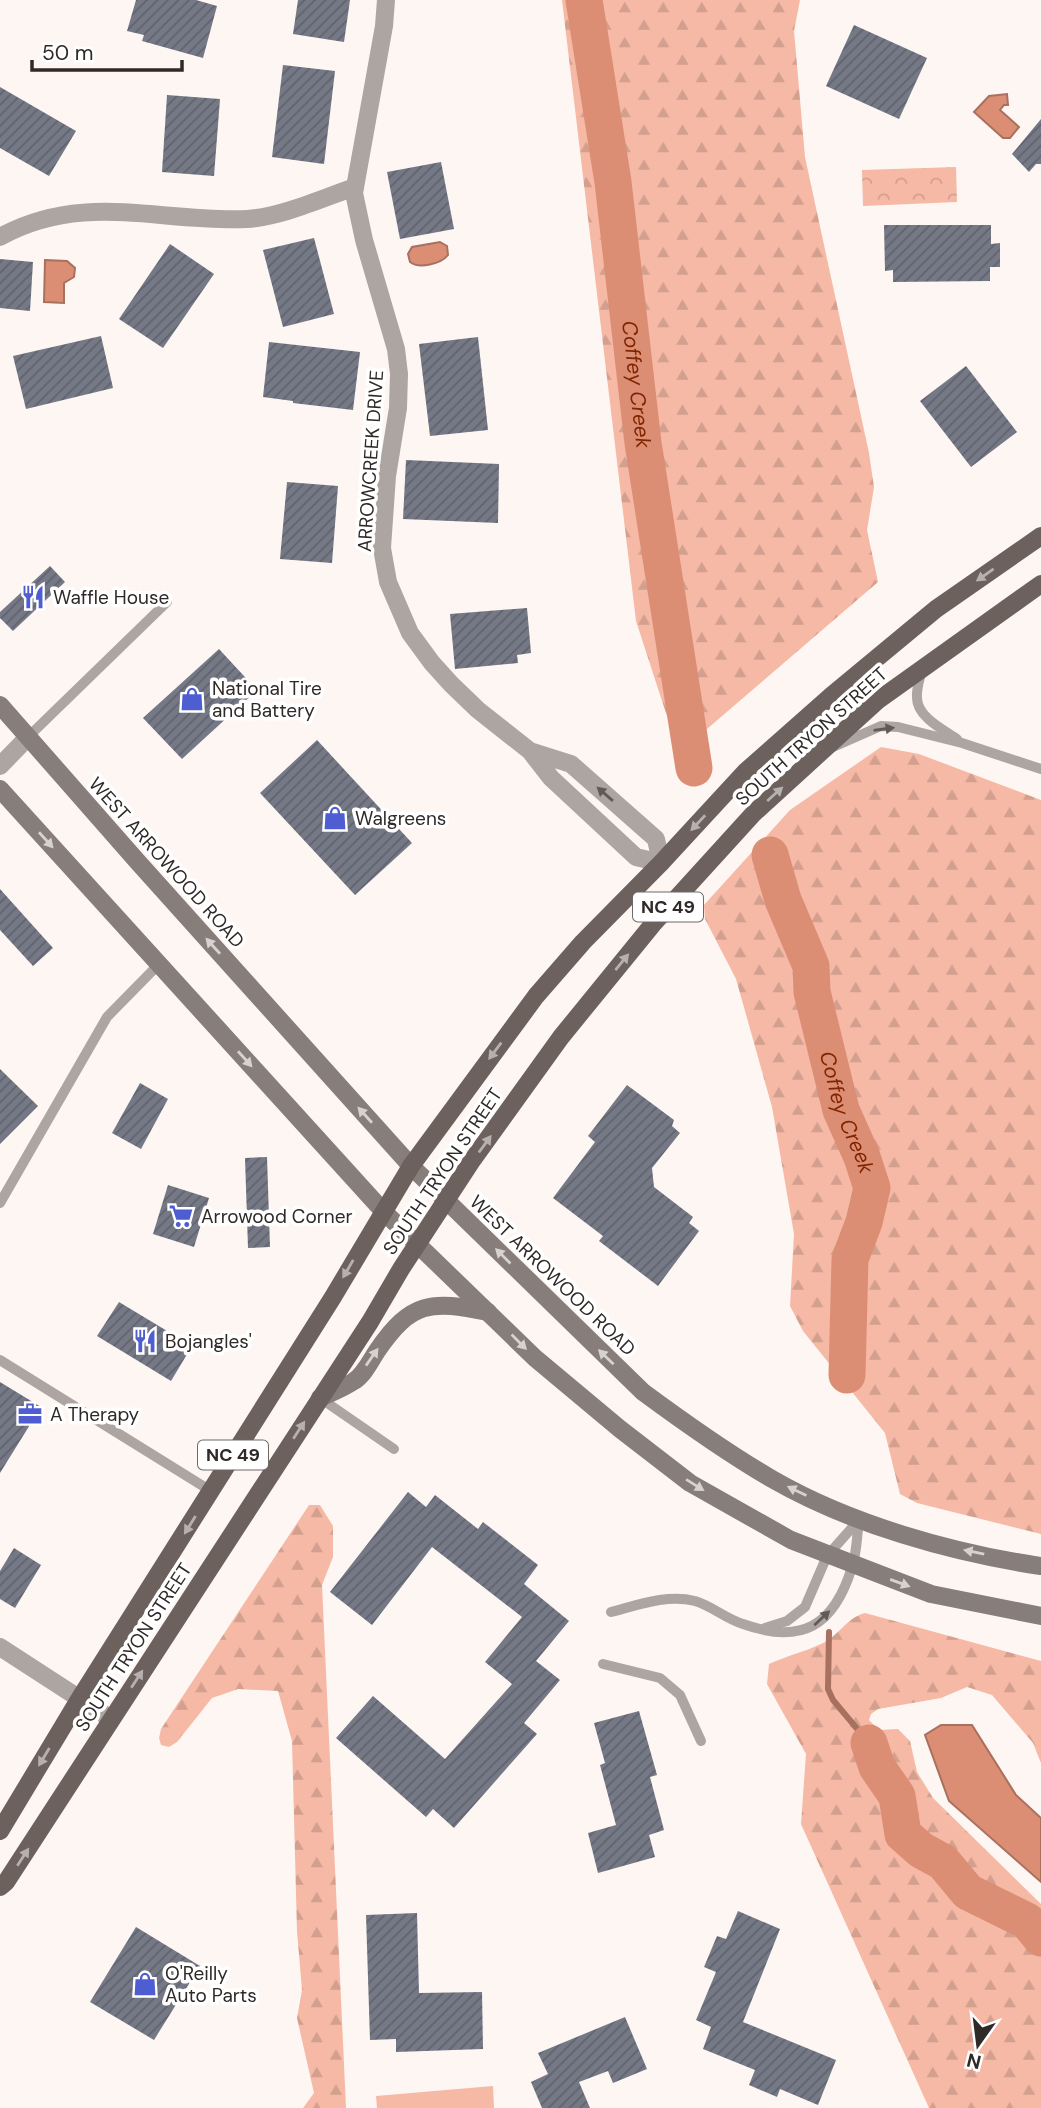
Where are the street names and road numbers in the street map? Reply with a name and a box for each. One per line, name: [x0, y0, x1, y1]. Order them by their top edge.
street label: ARROWCREEK DRIVE: [352, 369, 389, 553]
street label: SOUTH TRYON STREET: [730, 661, 893, 811]
street label: WEST ARROWOOD ROAD: [83, 772, 250, 953]
road number: NC 49: [633, 893, 703, 922]
street label: SOUTH TRYON STREET: [377, 1083, 508, 1260]
street label: WEST ARROWOOD ROAD: [464, 1190, 641, 1361]
road number: NC 49: [198, 1440, 268, 1470]
street label: SOUTH TRYON STREET: [70, 1558, 197, 1736]

